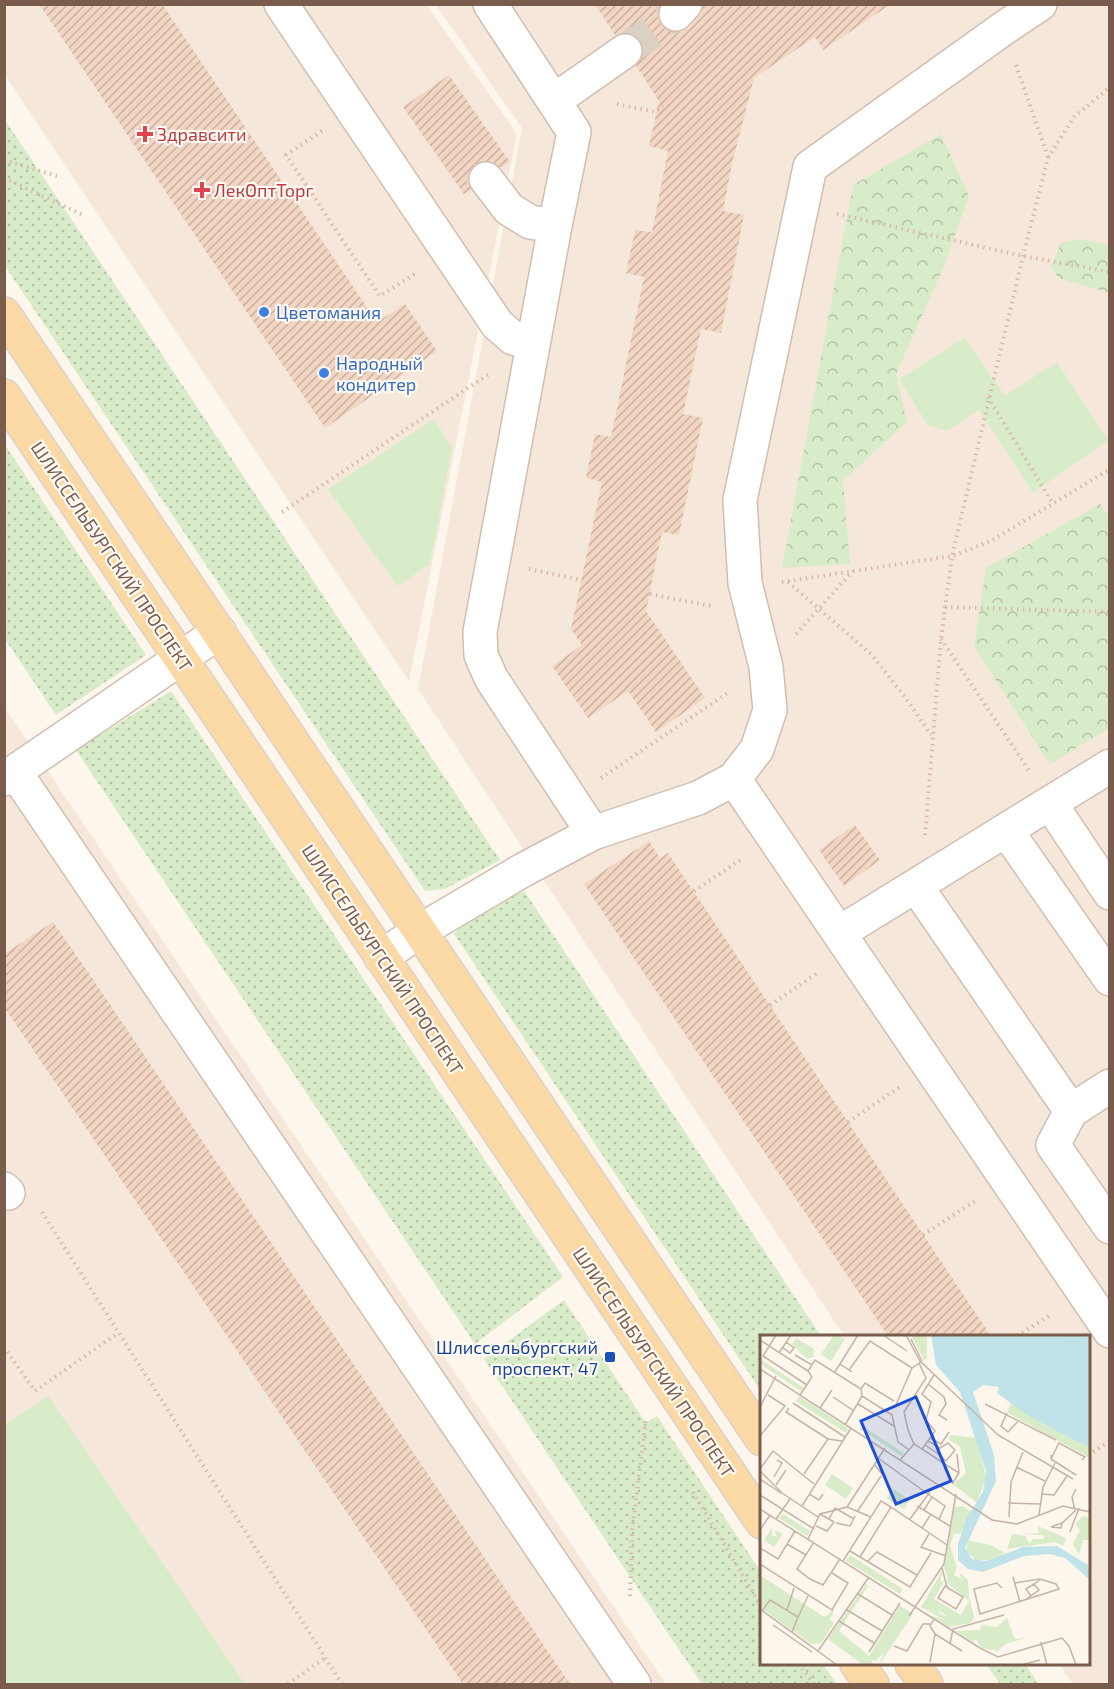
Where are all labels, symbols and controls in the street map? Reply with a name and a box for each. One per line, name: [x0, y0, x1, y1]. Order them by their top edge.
place label: Здравсити: [157, 123, 247, 145]
marker: Здравсити: [138, 127, 152, 141]
place label: ЛекОптТорг: [214, 179, 314, 201]
marker: ЛекОптТорг: [195, 183, 209, 197]
place label: Цветомания: [276, 301, 381, 323]
marker: Цветомания: [257, 305, 271, 319]
place label: Народный кондитер: [336, 352, 423, 395]
marker: Народный кондитер: [317, 366, 331, 380]
street label: ШЛИССЕЛЬБУРГСКИЙ ПРОСПЕКТ: [27, 437, 198, 676]
street label: ШЛИССЕЛЬБУРГСКИЙ ПРОСПЕКТ: [298, 840, 469, 1079]
street label: ШЛИССЕЛЬБУРГСКИЙ ПРОСПЕКТ: [569, 1243, 740, 1482]
inset map: [760, 1335, 1090, 1665]
place label: Шлиссельбургский проспект, 47: [436, 1336, 598, 1379]
marker: Шлиссельбургский проспект, 47: [603, 1350, 617, 1364]

